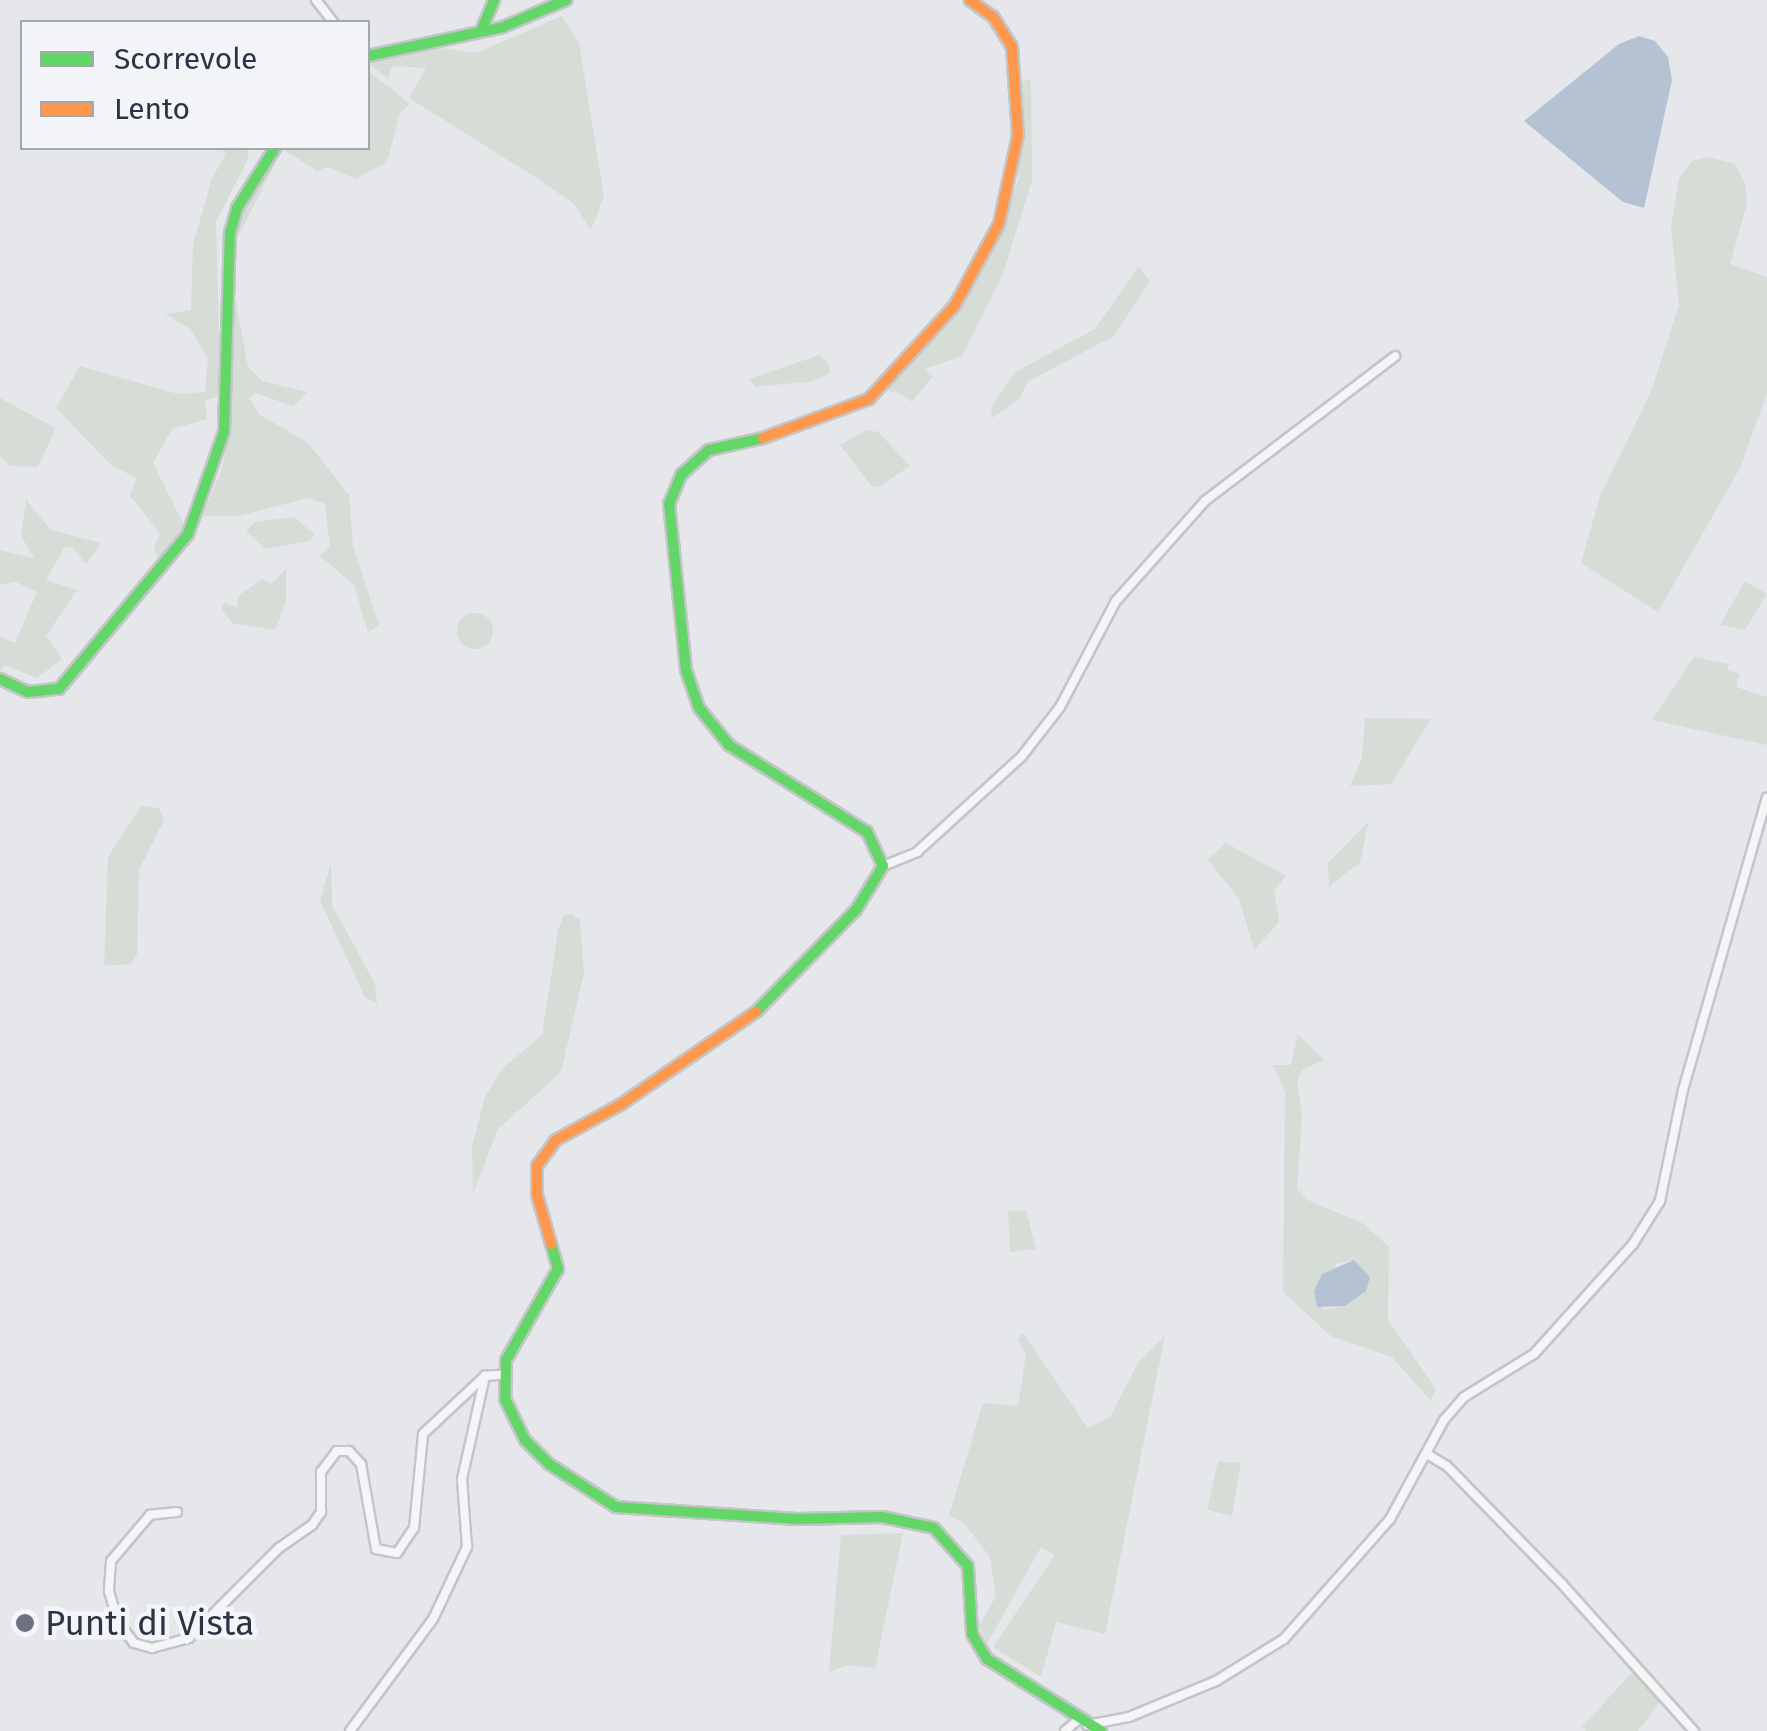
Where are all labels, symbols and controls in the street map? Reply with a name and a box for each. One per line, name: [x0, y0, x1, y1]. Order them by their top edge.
legend: [20, 20, 370, 150]
text: Scorrevole: [114, 41, 257, 77]
text: Lento: [114, 91, 190, 127]
place label: Punti di Vista: [45, 1602, 254, 1644]
marker: Punti di Vista: [14, 1612, 36, 1634]

